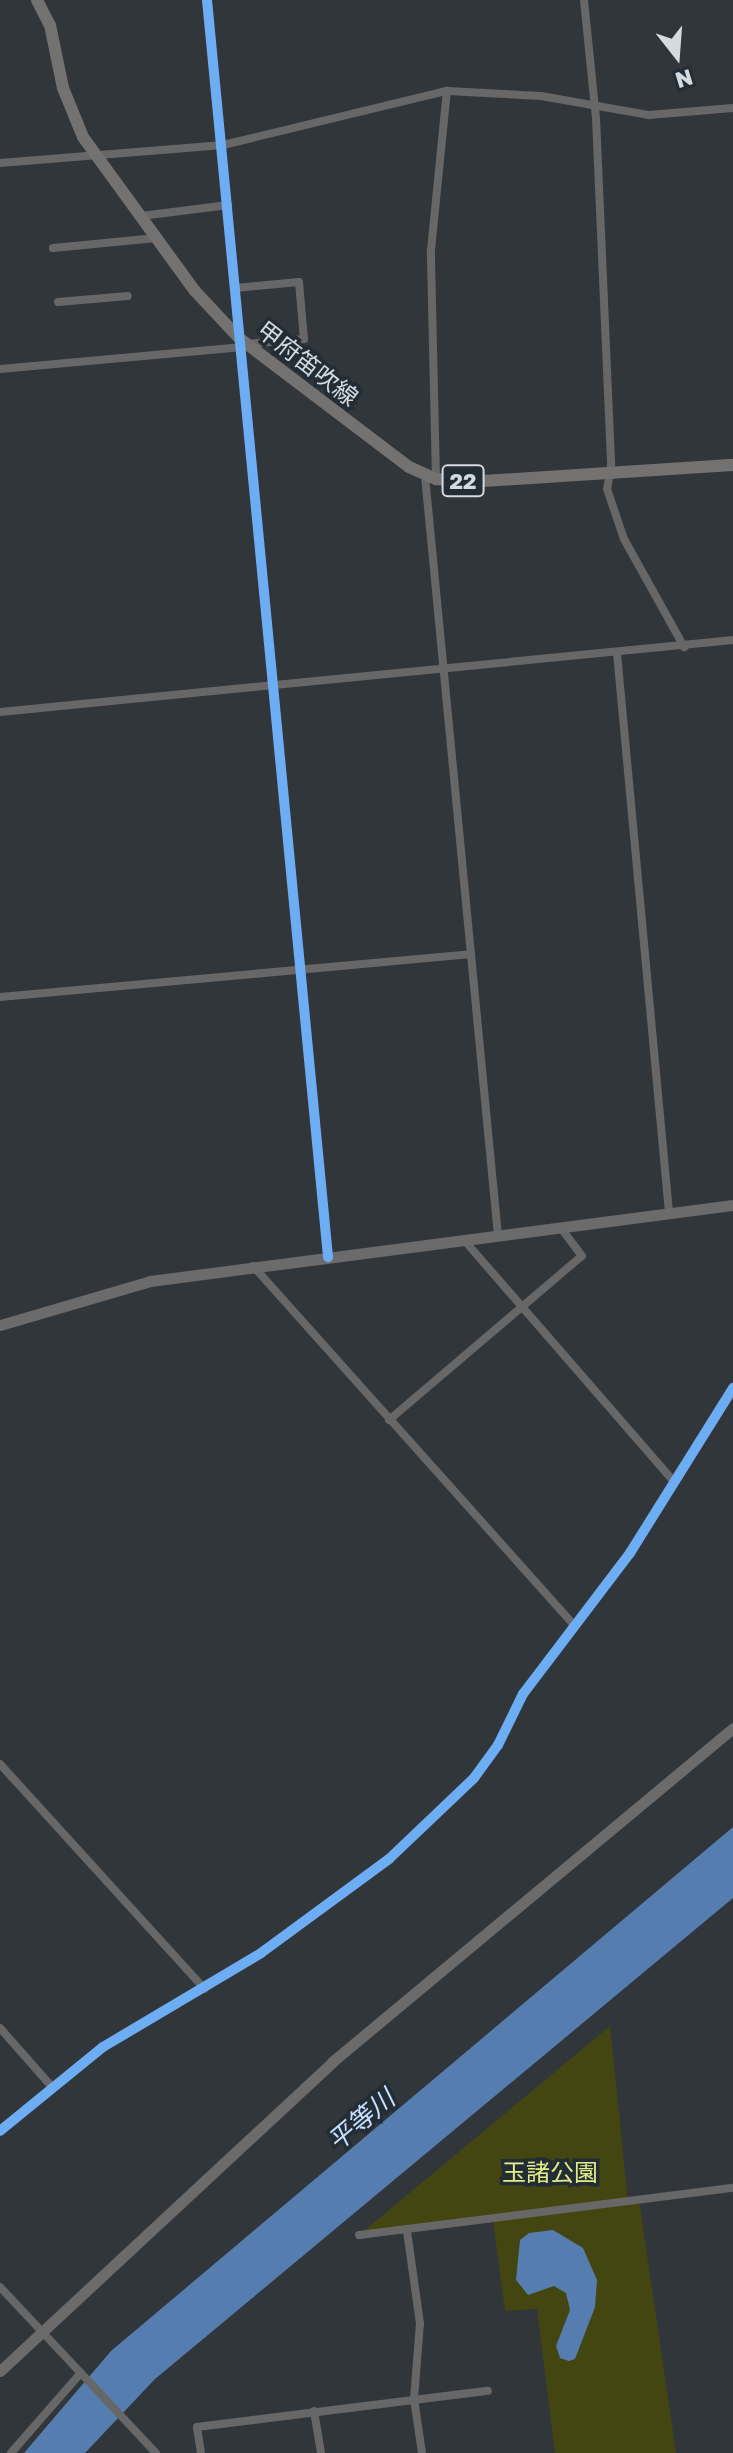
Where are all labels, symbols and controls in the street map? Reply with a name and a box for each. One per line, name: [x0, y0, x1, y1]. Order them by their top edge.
north arrow: [637, 16, 717, 96]
text: N: [672, 64, 696, 95]
street label: 甲府笛吹線: [252, 315, 364, 411]
road number: 22: [441, 463, 485, 499]
water label: 平等川: [321, 2083, 401, 2157]
park label: 玉諸公園: [502, 2158, 598, 2186]

